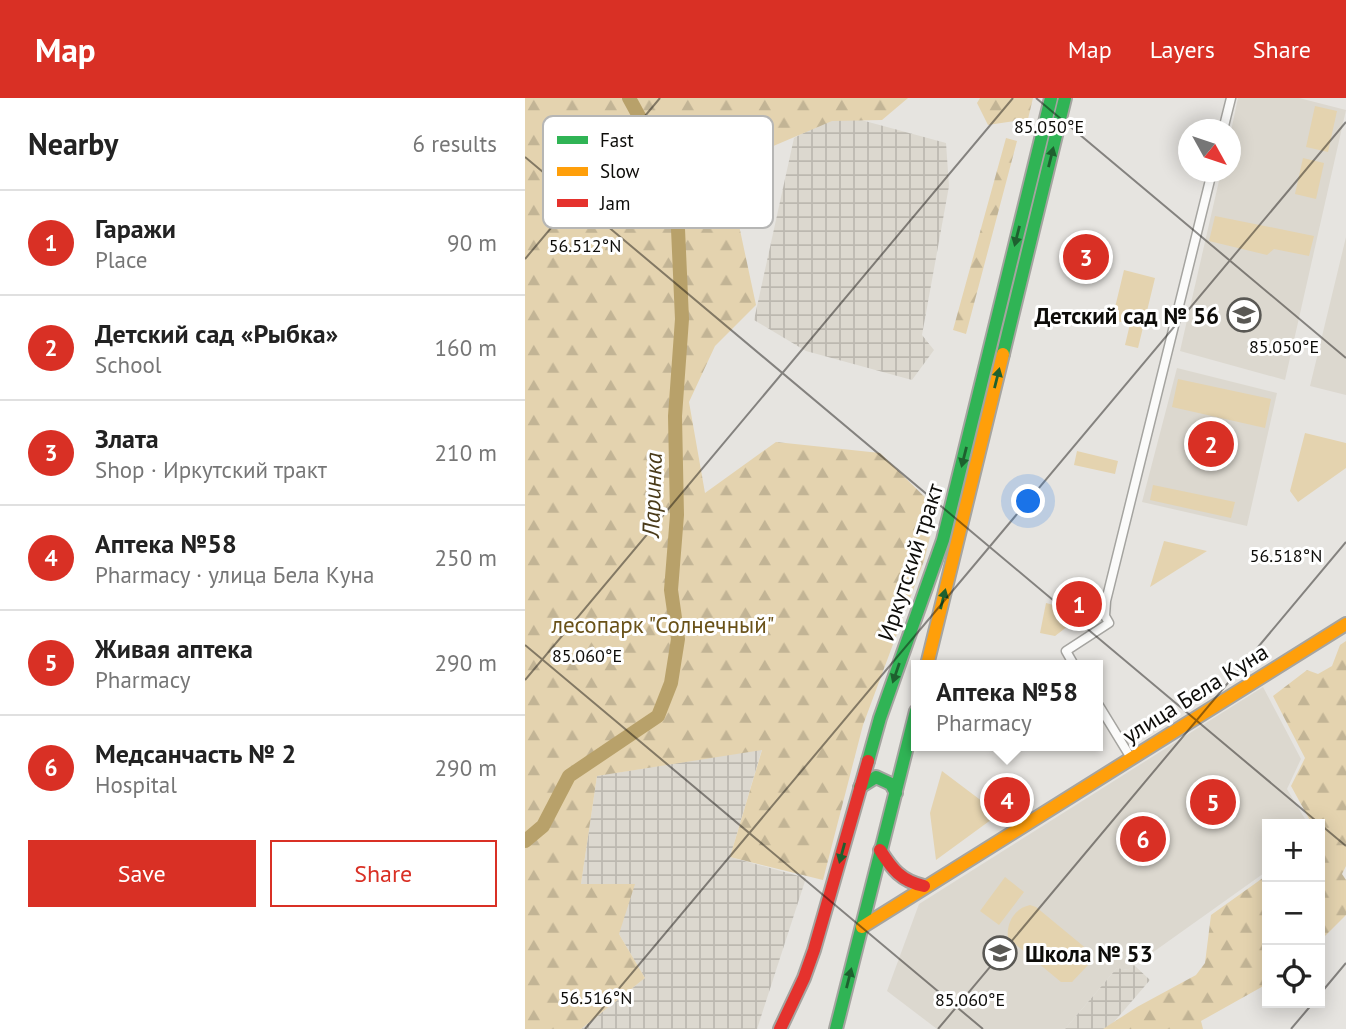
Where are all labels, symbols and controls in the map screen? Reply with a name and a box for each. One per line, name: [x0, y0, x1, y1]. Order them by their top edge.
text: Map: [35, 28, 96, 71]
text: Map: [1068, 34, 1112, 65]
text: Layers: [1150, 34, 1215, 65]
text: Share: [1253, 34, 1311, 65]
text: 85.050°E: [1014, 115, 1084, 138]
legend: [543, 116, 773, 228]
north arrow: [1178, 119, 1241, 182]
text: Nearby: [28, 124, 118, 163]
text: Fast: [600, 128, 634, 152]
text: 6 results: [413, 129, 497, 158]
one-way arrow: [1046, 146, 1057, 168]
text: Slow: [600, 159, 640, 183]
text: Jam: [599, 191, 630, 215]
text: Гаражи: [95, 212, 176, 245]
one-way arrow: [1011, 225, 1022, 247]
text: 1: [44, 228, 58, 257]
text: 90 m: [447, 228, 497, 257]
pin: 3: [1063, 231, 1109, 283]
text: 56.512°N: [549, 234, 621, 257]
text: Place: [95, 245, 148, 274]
school or university icon: Детский сад № 56: [1225, 296, 1263, 334]
place label: Детский сад № 56: [1035, 301, 1219, 330]
text: Детский сад «Рыбка»: [95, 317, 338, 350]
text: 2: [44, 333, 58, 362]
text: 160 m: [435, 333, 497, 362]
text: 85.050°E: [1249, 335, 1319, 358]
text: School: [95, 350, 162, 379]
one-way arrow: [992, 367, 1003, 389]
pin: 2: [1188, 418, 1234, 470]
text: Злата: [95, 422, 159, 455]
text: 3: [44, 438, 58, 467]
text: 210 m: [435, 438, 497, 467]
one-way arrow: [958, 446, 969, 468]
water label: Ларинка: [635, 452, 669, 540]
text: Shop · Иркутский тракт: [95, 455, 327, 484]
street label: Иркутский тракт: [871, 479, 949, 644]
your location: [1011, 484, 1045, 518]
text: Аптека №58: [95, 527, 237, 560]
text: 4: [44, 543, 58, 572]
text: 250 m: [435, 543, 497, 572]
text: 56.518°N: [1250, 544, 1322, 567]
text: Pharmacy · улица Бела Куна: [95, 560, 374, 589]
pin: 1: [1056, 578, 1102, 630]
one-way arrow: [938, 588, 949, 610]
park label: лесопарк "Солнечный": [550, 610, 775, 639]
text: Живая аптека: [95, 632, 253, 665]
street label: улица Бела Куна: [1117, 637, 1273, 749]
text: 85.060°E: [552, 644, 622, 667]
text: 5: [44, 648, 58, 677]
text: 290 m: [435, 648, 497, 677]
popup: [911, 660, 1103, 751]
one-way arrow: [890, 663, 901, 684]
text: Pharmacy: [95, 665, 191, 694]
text: Аптека №58: [936, 675, 1078, 708]
text: Pharmacy: [936, 708, 1032, 737]
text: Медсанчасть № 2: [95, 737, 296, 770]
text: 6: [44, 753, 58, 782]
text: 290 m: [435, 753, 497, 782]
text: Hospital: [95, 770, 177, 799]
pin: 4: [984, 774, 1030, 826]
pin: 5: [1190, 776, 1236, 828]
pin: 6: [1120, 813, 1166, 865]
map controls: [1262, 819, 1325, 1008]
button: +: [1262, 819, 1325, 882]
button: Save: [28, 840, 256, 907]
button: Share: [270, 840, 497, 907]
one-way arrow: [836, 842, 847, 864]
button: −: [1262, 882, 1325, 945]
school or university icon: Школа № 53: [981, 934, 1019, 972]
place label: Школа № 53: [1025, 939, 1153, 968]
button: locate: [1262, 945, 1325, 1008]
one-way arrow: [844, 967, 855, 989]
text: 56.516°N: [560, 986, 632, 1009]
text: 85.060°E: [935, 988, 1005, 1011]

